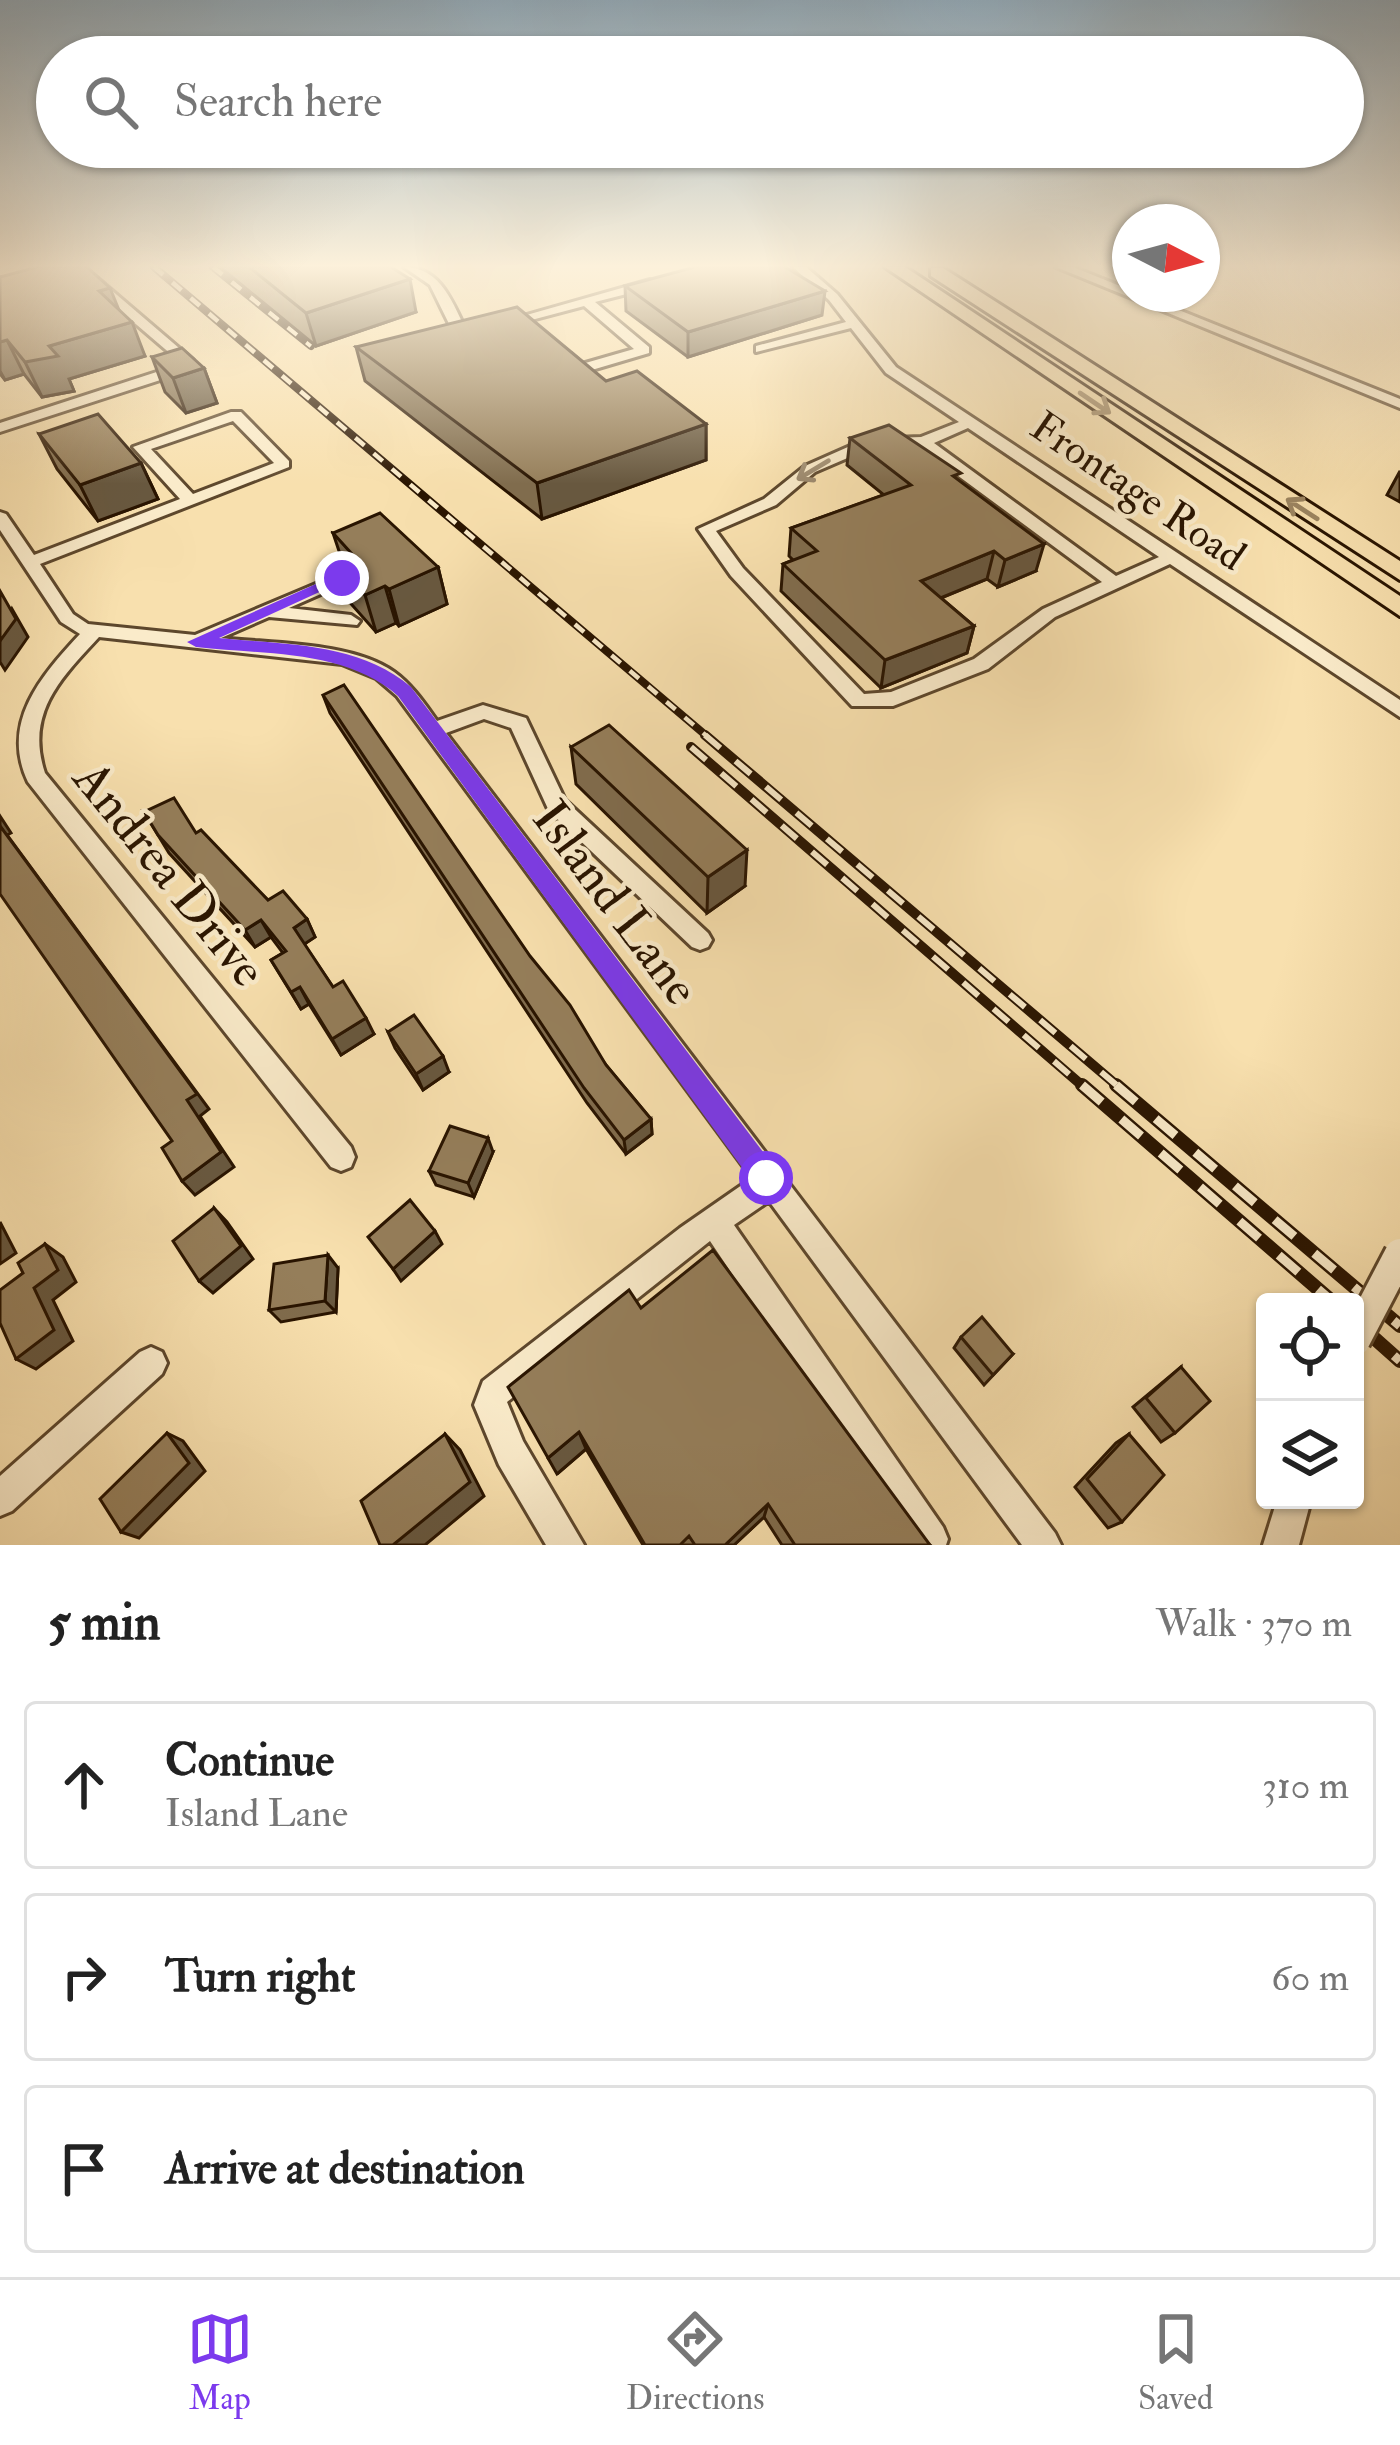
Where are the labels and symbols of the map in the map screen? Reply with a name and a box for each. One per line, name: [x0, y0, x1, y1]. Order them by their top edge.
north arrow: [1112, 204, 1220, 312]
one-way arrow: [1077, 390, 1111, 415]
street label: Frontage Road: [1020, 401, 1256, 583]
one-way arrow: [796, 459, 831, 483]
one-way arrow: [1285, 496, 1319, 521]
route end: [315, 551, 369, 605]
street label: Andrea Drive: [58, 748, 280, 1000]
street label: Island Lane: [518, 788, 713, 1018]
route start: [739, 1151, 793, 1205]

